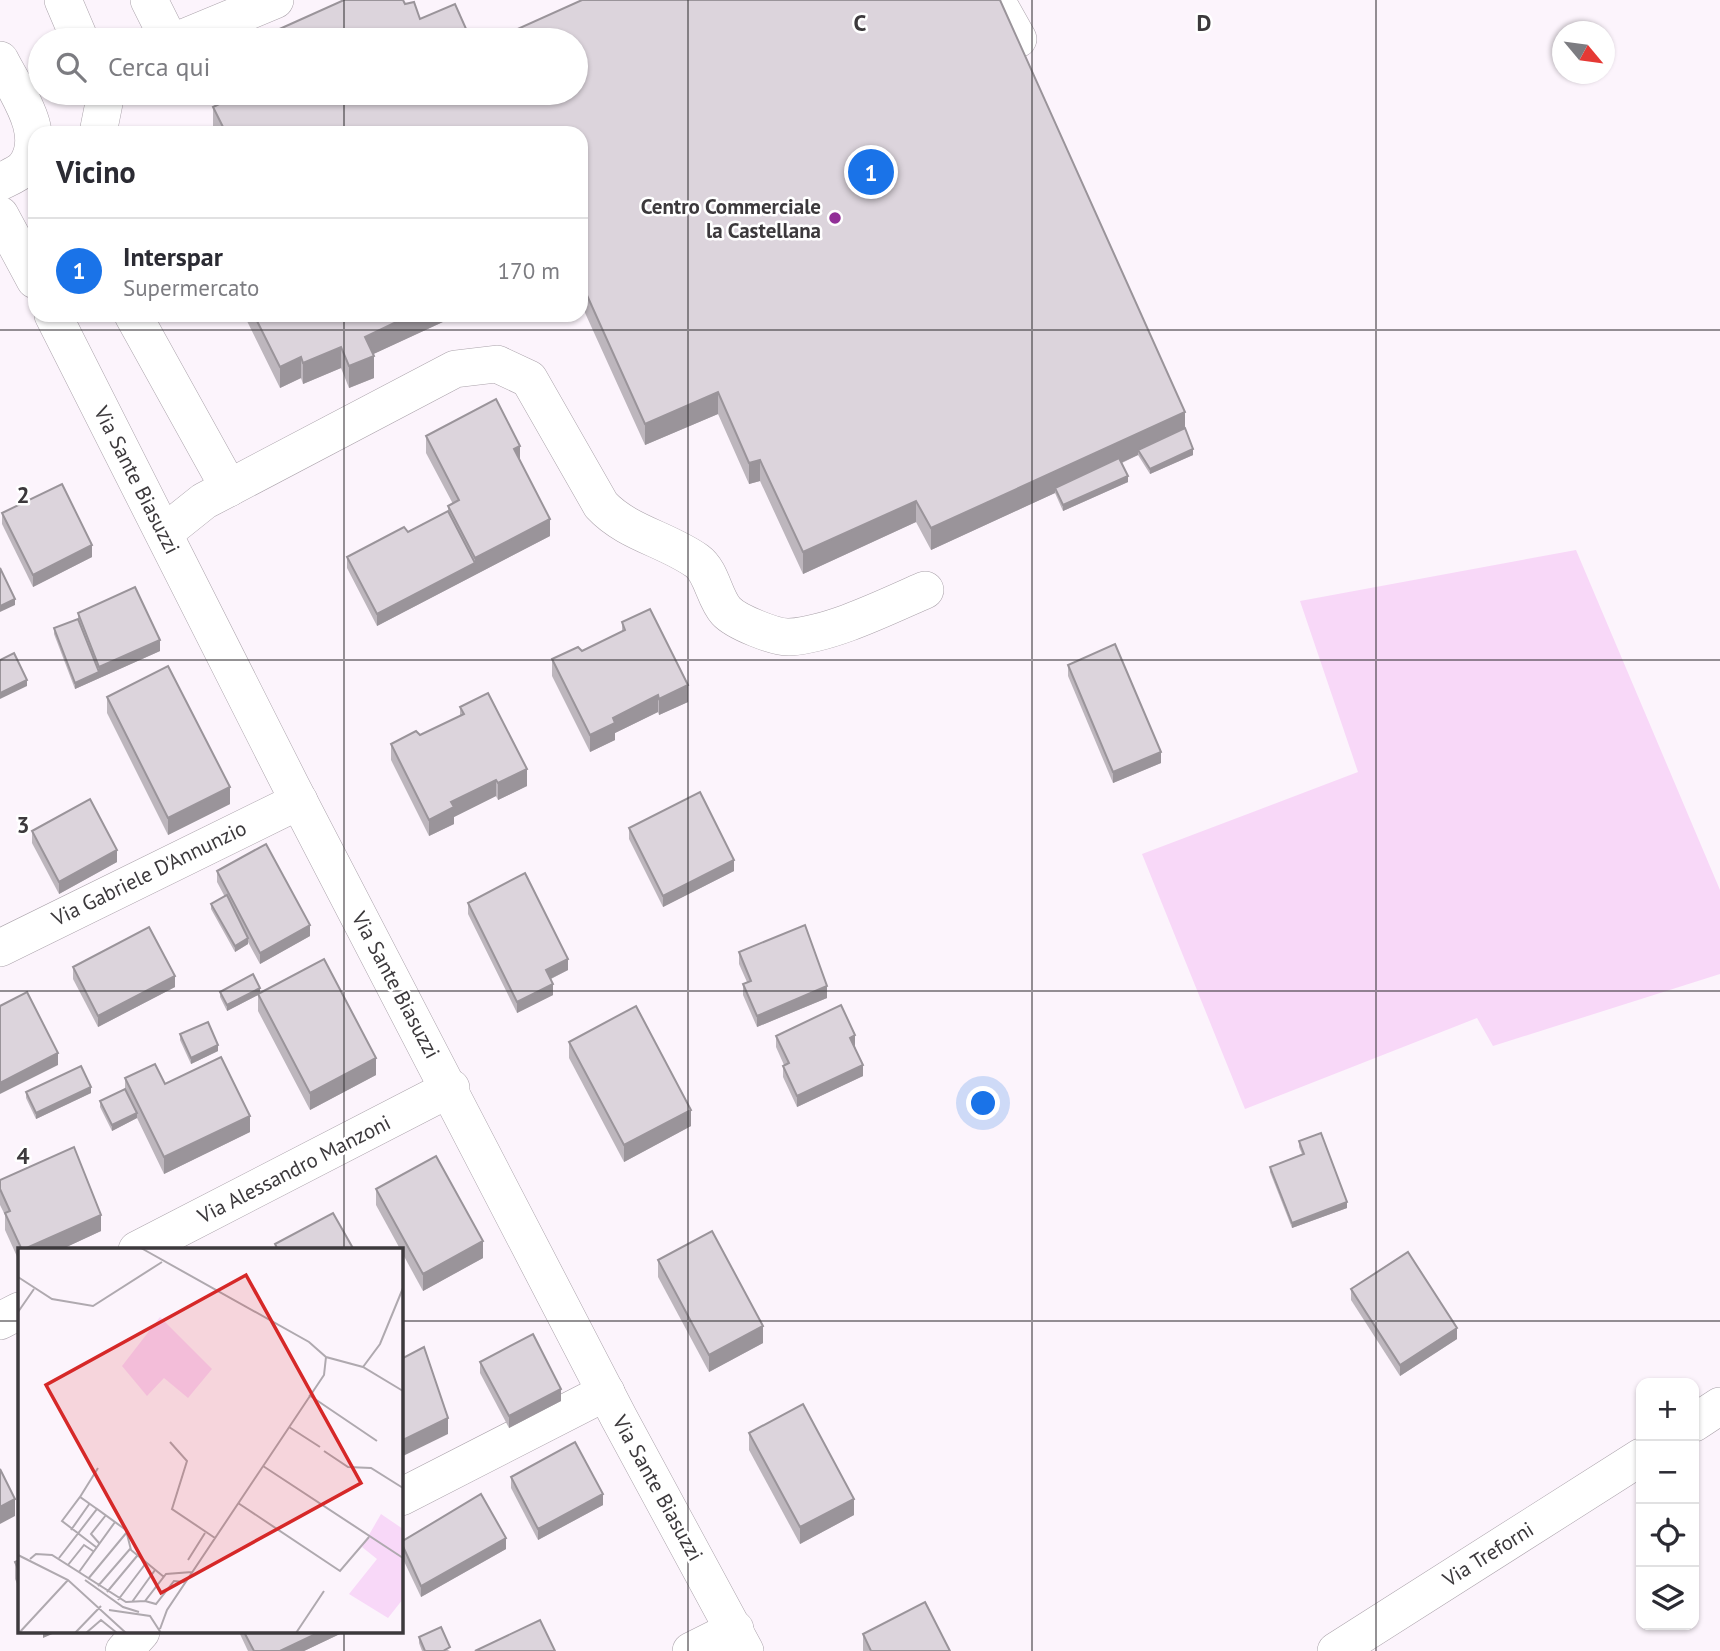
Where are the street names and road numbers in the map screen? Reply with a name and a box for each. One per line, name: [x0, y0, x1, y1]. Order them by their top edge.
street label: Via Sante Biasuzzi: [88, 401, 186, 559]
street label: Via Gabriele D'Annunzio: [46, 814, 251, 932]
street label: Via Sante Biasuzzi: [345, 906, 446, 1063]
street label: Via Alessandro Manzoni: [192, 1109, 395, 1230]
street label: Via Sante Biasuzzi: [606, 1409, 709, 1566]
street label: Via Treforni: [1437, 1515, 1538, 1593]

